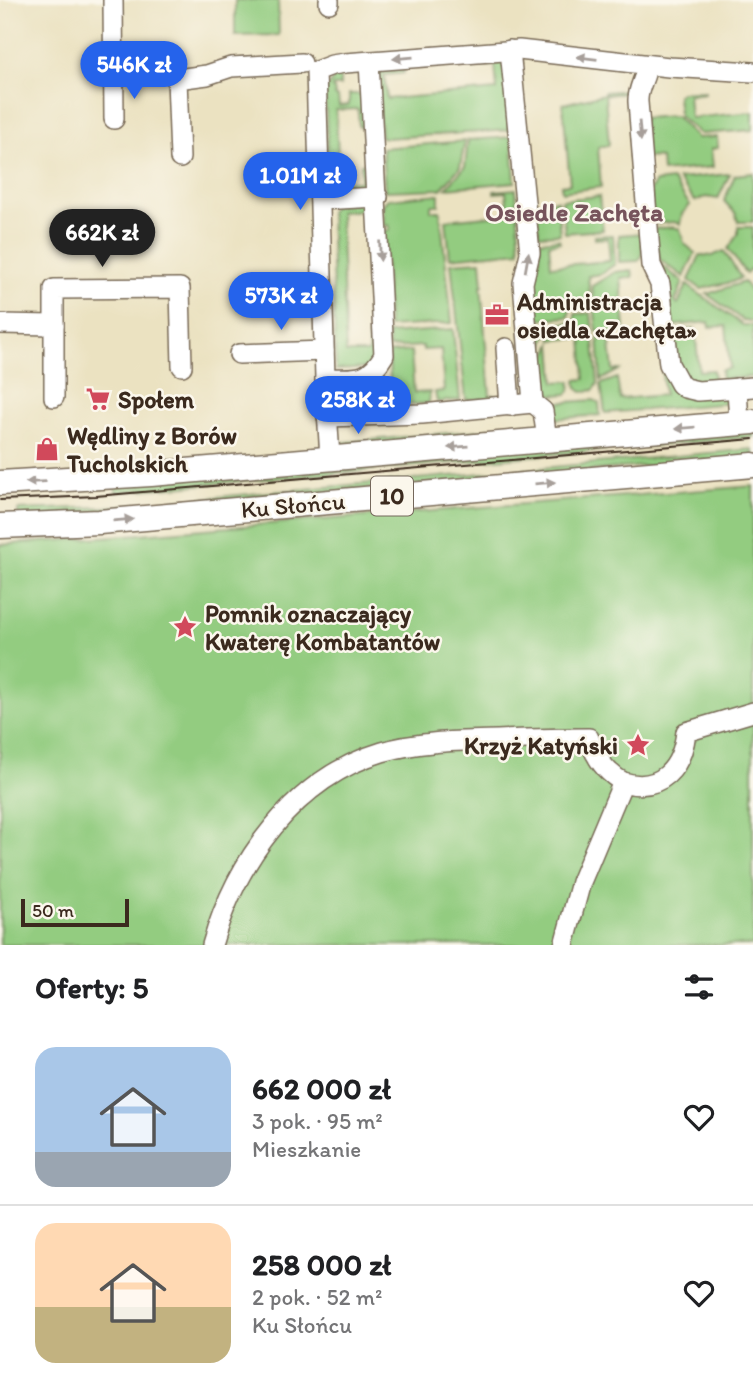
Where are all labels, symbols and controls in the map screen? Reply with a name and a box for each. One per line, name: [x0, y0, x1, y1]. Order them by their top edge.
pin: 546K zł: [69, 42, 199, 101]
text: 546K zł: [96, 50, 172, 78]
one-way arrow: [576, 52, 598, 63]
one-way arrow: [392, 53, 414, 64]
one-way arrow: [635, 120, 646, 142]
pin: 1.01M zł: [228, 152, 372, 212]
text: 1.01M zł: [259, 161, 341, 189]
district label: Osiedle Zachęta: [485, 196, 663, 228]
pin: 662K zł: [37, 210, 167, 269]
text: 662K zł: [65, 218, 139, 246]
one-way arrow: [374, 241, 385, 263]
one-way arrow: [522, 251, 533, 273]
pin: 573K zł: [216, 272, 346, 332]
text: 573K zł: [244, 281, 318, 309]
place label: Administracja osiedla «Zachęta»: [516, 287, 697, 345]
office icon: Administracja osiedla «Zachęta»: [483, 301, 511, 329]
pin: 258K zł: [293, 376, 423, 436]
supermarket icon: Społem: [84, 385, 112, 413]
place label: Społem: [118, 385, 195, 415]
text: 258K zł: [321, 385, 395, 413]
place label: Wędliny z Borów Tucholskich: [66, 421, 238, 478]
one-way arrow: [674, 423, 696, 434]
shop icon: Wędliny z Borów Tucholskich: [33, 435, 61, 463]
one-way arrow: [447, 442, 469, 453]
one-way arrow: [25, 476, 47, 487]
road number: 10: [371, 476, 413, 516]
one-way arrow: [535, 477, 557, 488]
street label: Ku Słońcu: [240, 486, 346, 524]
one-way arrow: [113, 514, 135, 525]
place label: Pomnik oznaczający Kwaterę Kombatantów: [205, 599, 441, 657]
place icon: Pomnik oznaczający Kwaterę Kombatantów: [171, 613, 199, 641]
place label: Krzyż Katyński: [464, 731, 618, 761]
place icon: Krzyż Katyński: [624, 731, 652, 759]
scale bar: [21, 896, 130, 928]
text: 50 m: [32, 899, 74, 922]
icon: filters: [680, 968, 718, 1006]
text: Oferty: 5: [35, 969, 148, 1006]
text: 662 000 zł: [252, 1070, 391, 1107]
icon: home: [91, 1075, 175, 1159]
icon: heart: [680, 1098, 718, 1136]
text: 3 pok. · 95 m²: [252, 1107, 383, 1135]
text: Mieszkanie: [252, 1135, 361, 1163]
text: 258 000 zł: [252, 1246, 391, 1283]
icon: home: [91, 1251, 175, 1335]
icon: heart: [680, 1274, 718, 1312]
text: 2 pok. · 52 m²: [252, 1283, 382, 1311]
text: Ku Słońcu: [252, 1311, 352, 1339]

